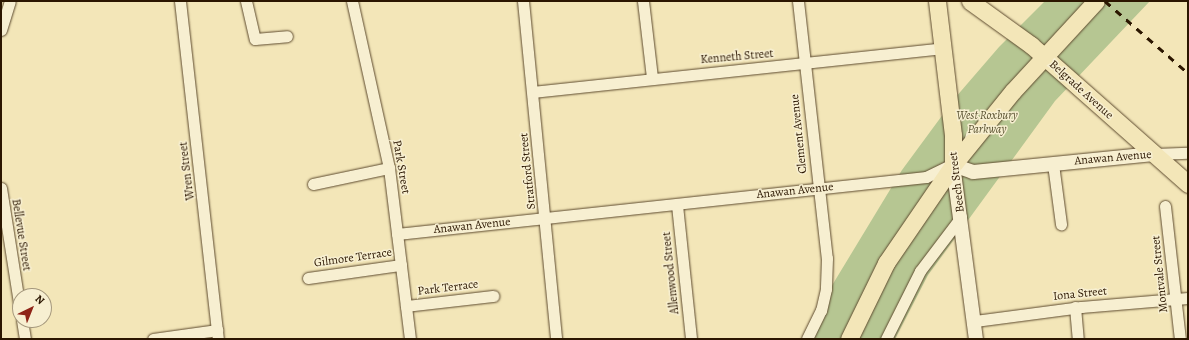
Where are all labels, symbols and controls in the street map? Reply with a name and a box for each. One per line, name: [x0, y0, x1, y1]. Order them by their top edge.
street label: Kenneth Street: [700, 47, 774, 67]
street label: Belgrade Avenue: [1046, 57, 1116, 123]
street label: Clement Avenue: [788, 94, 810, 174]
park label: West Roxbury Parkway: [956, 109, 1018, 137]
street label: Stratford Street: [517, 132, 539, 210]
street label: Park Street: [389, 139, 413, 195]
street label: Wren Street: [176, 141, 198, 201]
street label: Anawan Avenue: [1074, 147, 1152, 169]
street label: Beech Street: [946, 151, 968, 213]
street label: Anawan Avenue: [756, 180, 834, 202]
street label: Bellevue Street: [8, 198, 34, 272]
street label: Anawan Avenue: [433, 215, 511, 237]
street label: Allenwood Street: [660, 231, 682, 315]
street label: Montvale Street: [1149, 235, 1171, 313]
street label: Gilmore Terrace: [313, 245, 393, 271]
street label: Park Terrace: [417, 277, 479, 299]
street label: Iona Street: [1052, 284, 1108, 304]
north arrow: [12, 288, 52, 328]
text: N: [32, 291, 48, 308]

